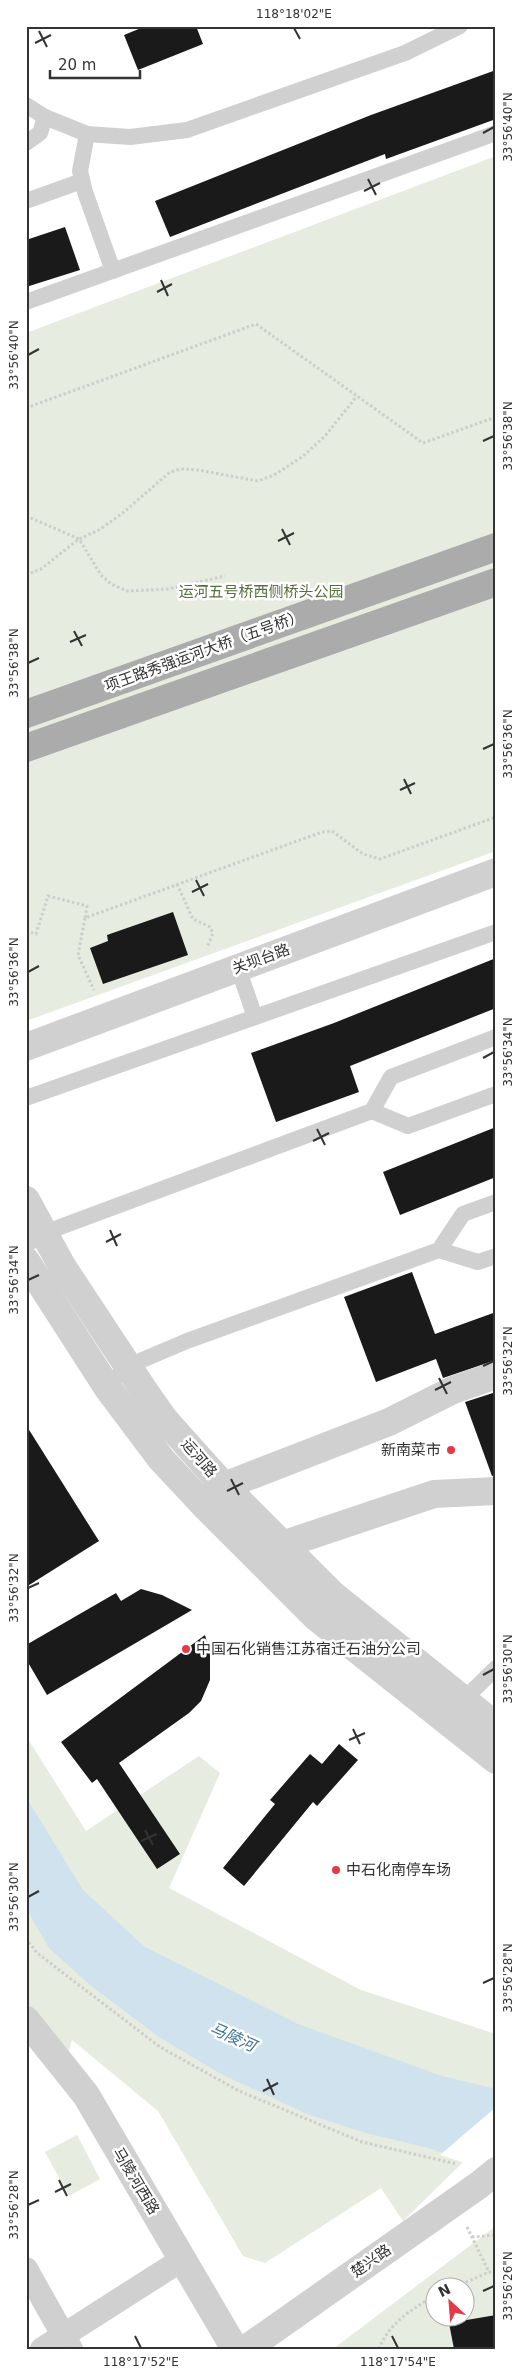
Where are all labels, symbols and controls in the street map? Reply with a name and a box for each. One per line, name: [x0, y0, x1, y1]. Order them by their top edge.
text: 118°18'02"E: [256, 7, 332, 21]
scale bar: [50, 48, 140, 80]
text: 20 m: [58, 56, 96, 74]
text: 33°56'40"N: [501, 92, 515, 162]
text: 33°56'40"N: [7, 320, 21, 390]
text: 33°56'38"N: [501, 401, 515, 471]
park label: 运河五号桥西侧桥头公园: [178, 583, 344, 601]
street label: 项王路秀强运河大桥（五号桥）: [102, 607, 306, 695]
text: 33°56'38"N: [7, 628, 21, 698]
text: 33°56'36"N: [501, 709, 515, 779]
text: 33°56'36"N: [7, 937, 21, 1007]
street label: 关坝台路: [230, 940, 292, 978]
text: 33°56'34"N: [501, 1017, 515, 1087]
text: 33°56'34"N: [7, 1245, 21, 1315]
text: 33°56'32"N: [501, 1326, 515, 1396]
street label: 运河路: [177, 1435, 221, 1481]
place label: 新南菜市: [381, 1441, 441, 1459]
marker: 新南菜市: [445, 1444, 457, 1456]
text: 33°56'32"N: [7, 1553, 21, 1623]
text: 33°56'30"N: [501, 1634, 515, 1704]
place label: 中国石化销售江苏宿迁石油分公司: [196, 1640, 421, 1658]
marker: 中国石化销售江苏宿迁石油分公司: [180, 1643, 192, 1655]
place label: 中石化南停车场: [346, 1861, 451, 1879]
text: 33°56'30"N: [7, 1862, 21, 1932]
marker: 中石化南停车场: [330, 1864, 342, 1876]
text: 33°56'28"N: [501, 1943, 515, 2013]
water label: 马陵河: [207, 2019, 262, 2057]
street label: 马陵河西路: [109, 2144, 163, 2218]
text: 33°56'28"N: [7, 2170, 21, 2240]
street label: 楚兴路: [347, 2241, 395, 2281]
text: 33°56'26"N: [501, 2251, 515, 2321]
north arrow: [424, 2278, 474, 2328]
text: N: [436, 2281, 453, 2300]
text: 118°17'52"E: [103, 2355, 179, 2369]
text: 118°17'54"E: [360, 2355, 436, 2369]

